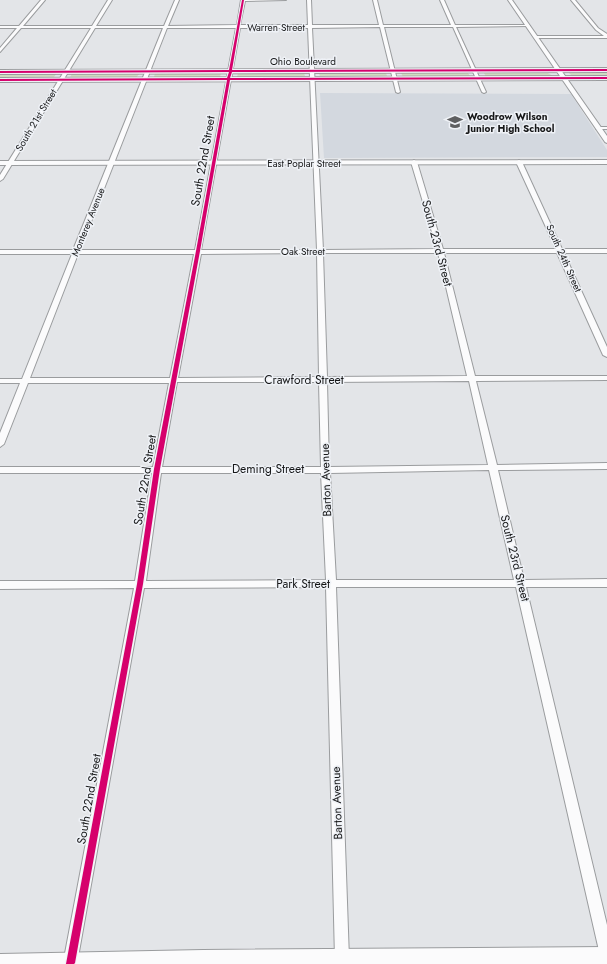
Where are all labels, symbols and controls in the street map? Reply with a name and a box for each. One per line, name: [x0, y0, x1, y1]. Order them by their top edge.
street label: Warren Street: [247, 20, 305, 35]
street label: Ohio Boulevard: [270, 54, 336, 69]
street label: South 21st Street: [11, 85, 61, 154]
place label: Woodrow Wilson Junior High School: [465, 109, 555, 136]
school or university icon: Woodrow Wilson Junior High School: [446, 113, 464, 131]
street label: South 22nd Street: [186, 114, 220, 207]
street label: East Poplar Street: [267, 156, 341, 171]
street label: Monterey Avenue: [67, 185, 109, 259]
street label: South 23rd Street: [417, 198, 457, 288]
street label: South 24th Street: [542, 222, 586, 295]
street label: Oak Street: [281, 244, 326, 259]
street label: Crawford Street: [264, 371, 344, 389]
street label: South 22nd Street: [129, 433, 161, 526]
street label: Barton Avenue: [316, 443, 336, 517]
street label: Deming Street: [232, 460, 304, 478]
street label: South 23rd Street: [496, 513, 534, 603]
street label: Park Street: [276, 575, 330, 593]
street label: South 22nd Street: [72, 752, 106, 845]
street label: Barton Avenue: [327, 766, 347, 840]

